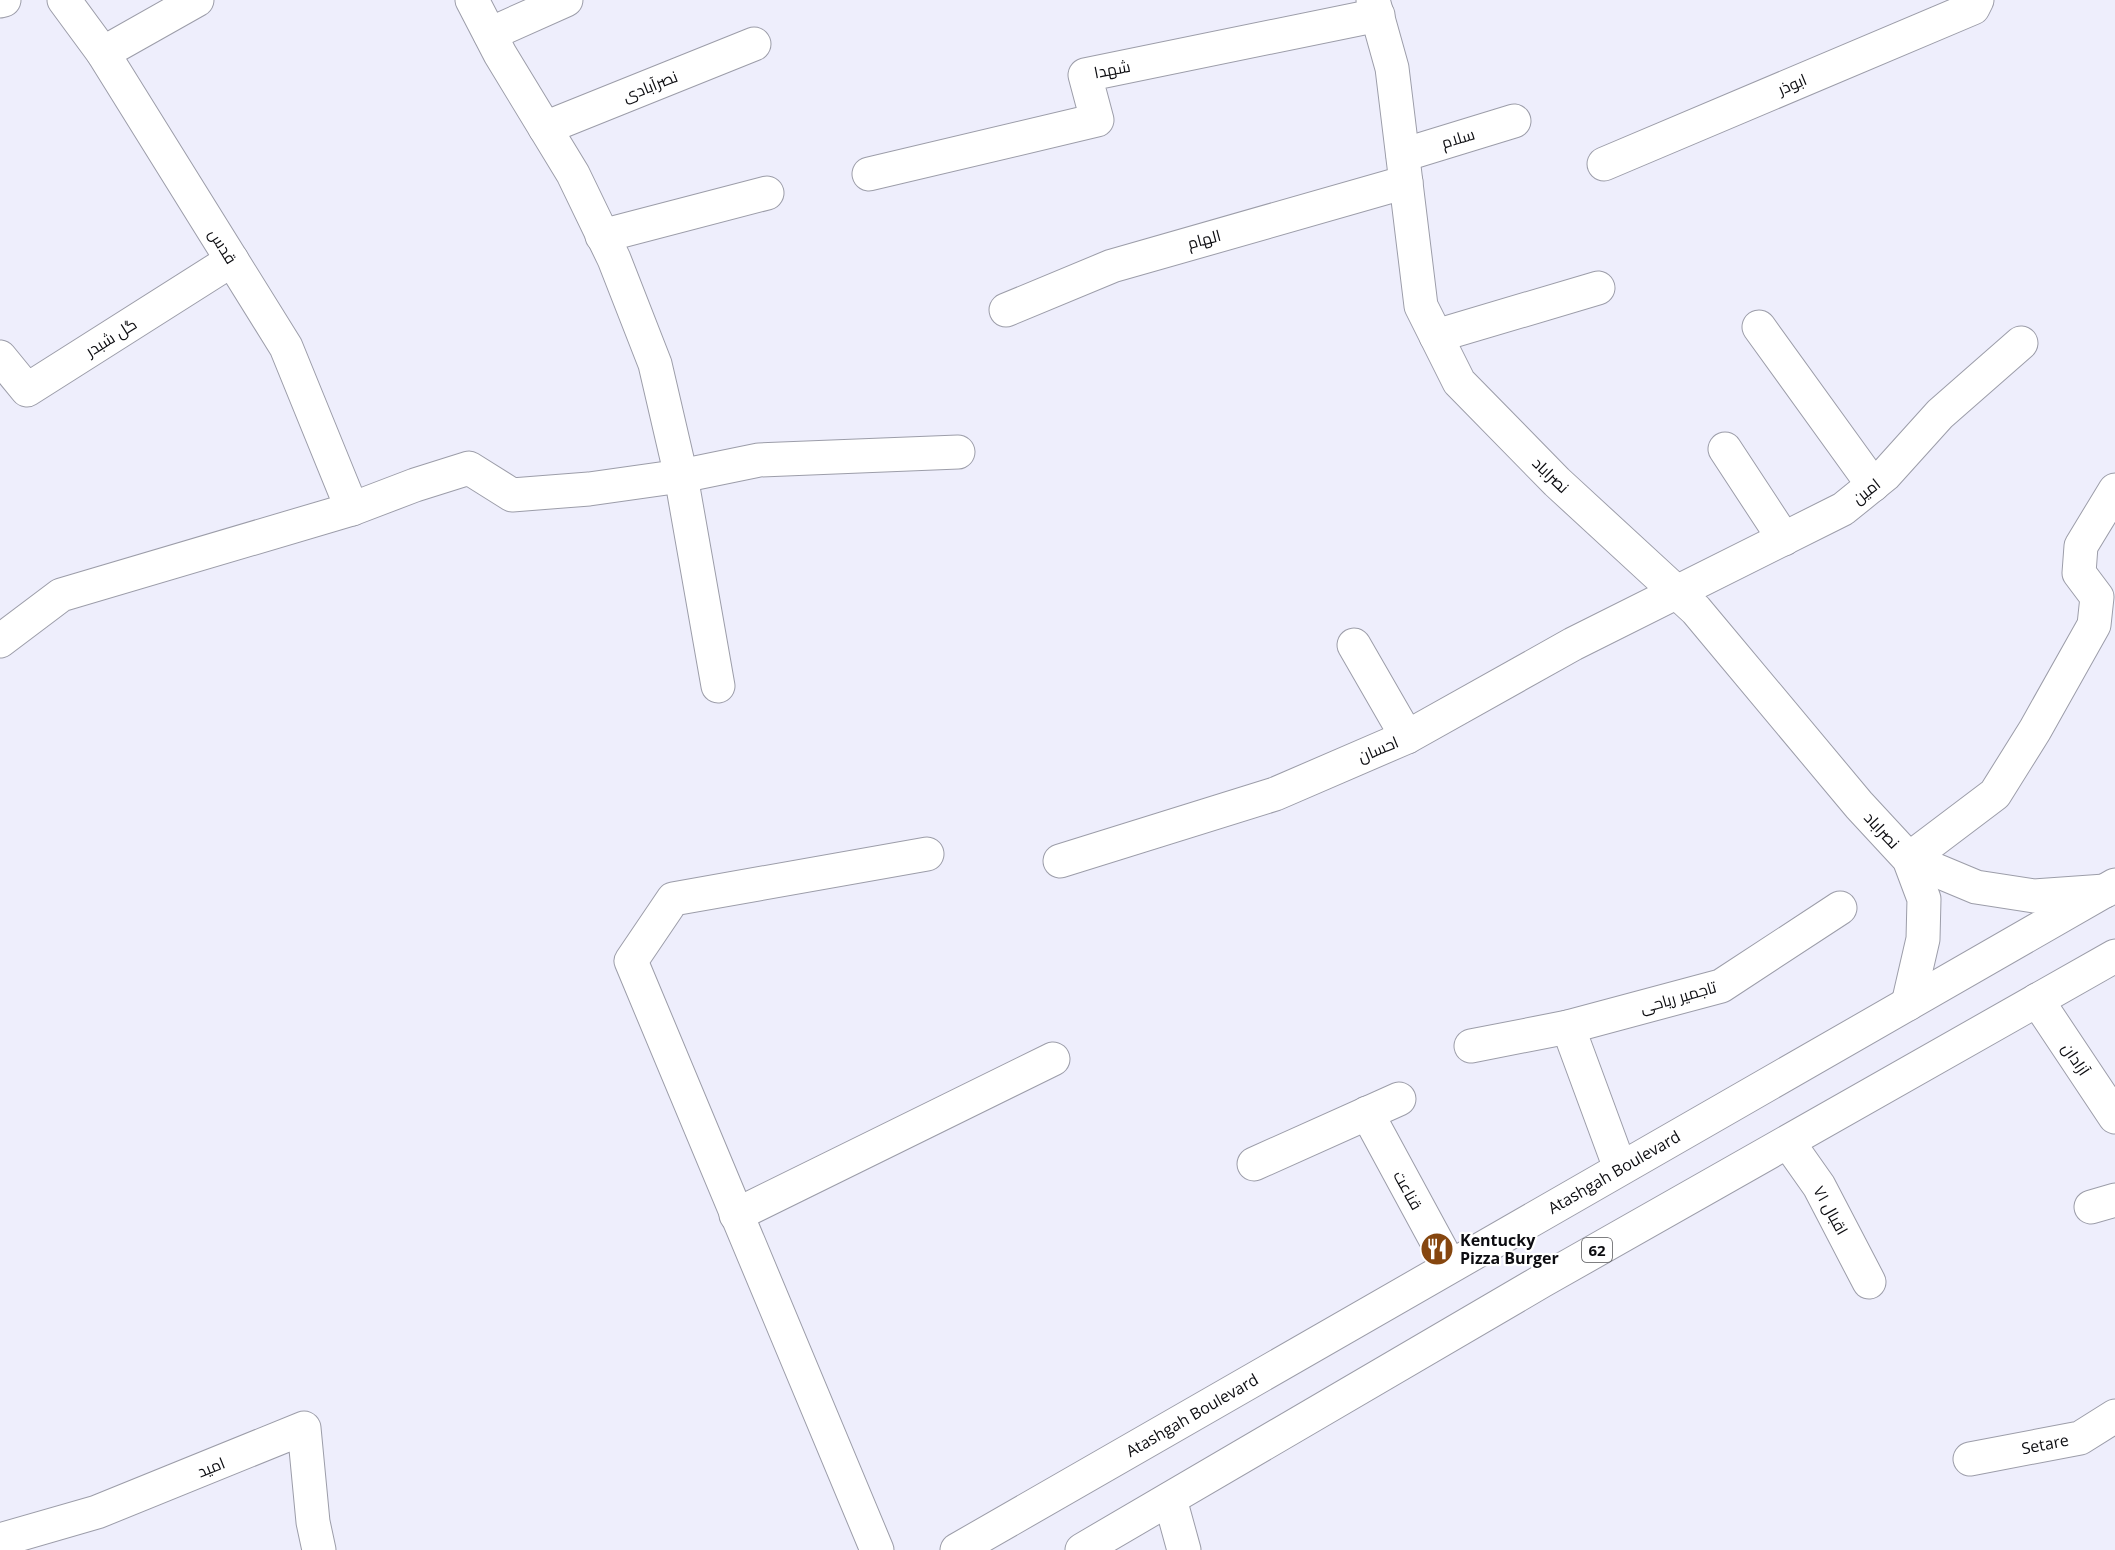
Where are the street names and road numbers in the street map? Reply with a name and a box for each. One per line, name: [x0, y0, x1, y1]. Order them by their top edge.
street label: شهدا: [1092, 55, 1132, 83]
street label: نصرآبادی: [619, 65, 681, 107]
street label: ابوذر: [1773, 68, 1810, 100]
street label: سلام: [1439, 123, 1478, 154]
street label: قدس: [204, 224, 242, 268]
street label: الهام: [1185, 224, 1224, 255]
street label: گل شبدر: [80, 313, 141, 362]
street label: نصراباد: [1528, 452, 1574, 498]
street label: امین: [1847, 473, 1885, 509]
street label: احسان: [1354, 731, 1402, 767]
street label: نصراباد: [1859, 807, 1905, 853]
street label: تاجمیر ریاحی: [1637, 975, 1719, 1018]
street label: آزادان: [2057, 1038, 2095, 1080]
street label: Atashgah Boulevard: [1544, 1125, 1684, 1219]
street label: قناعت: [1388, 1166, 1428, 1214]
street label: ۷۱ اقبال: [1808, 1181, 1854, 1239]
road number: 62: [1582, 1238, 1612, 1262]
street label: Atashgah Boulevard: [1122, 1368, 1262, 1462]
street label: Setare: [2019, 1429, 2071, 1459]
street label: امید: [194, 1452, 228, 1482]

